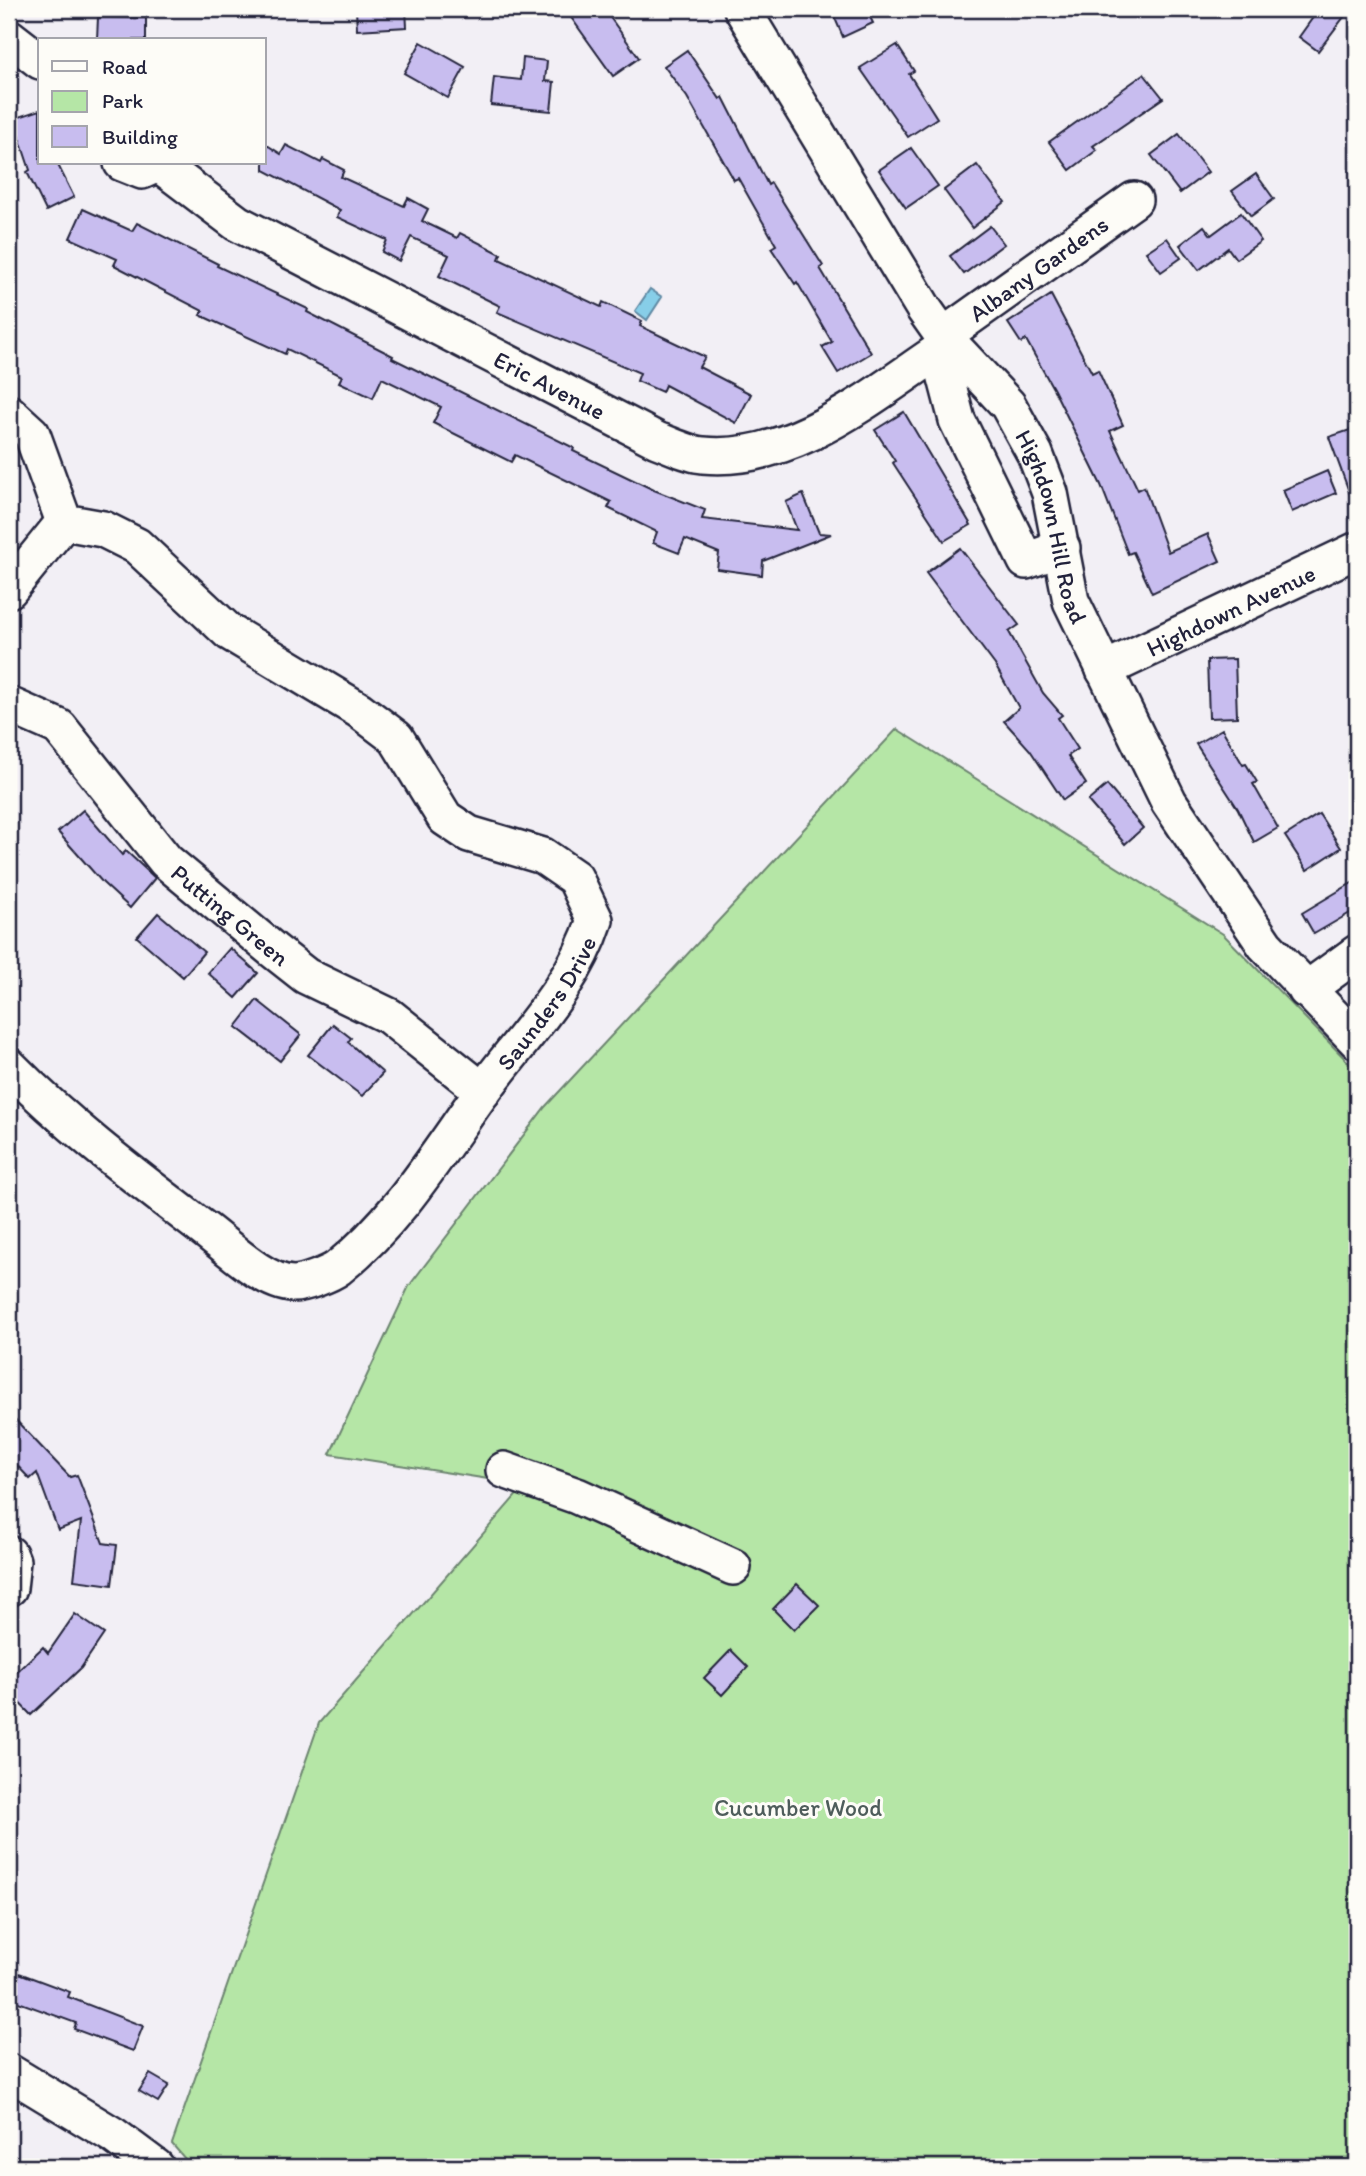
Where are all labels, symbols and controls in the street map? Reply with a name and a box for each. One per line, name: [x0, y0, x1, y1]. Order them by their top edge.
legend: [38, 38, 266, 164]
text: Road: [102, 54, 148, 79]
text: Park: [102, 88, 144, 113]
text: Building: [102, 124, 178, 149]
street label: Albany Gardens: [963, 209, 1113, 327]
street label: Eric Avenue: [489, 344, 611, 425]
street label: Highdown Hill Road: [1010, 424, 1094, 628]
street label: Highdown Avenue: [1141, 558, 1320, 662]
street label: Putting Green: [166, 857, 295, 972]
street label: Saunders Drive: [490, 932, 602, 1076]
park label: Cucumber Wood: [714, 1793, 882, 1822]

